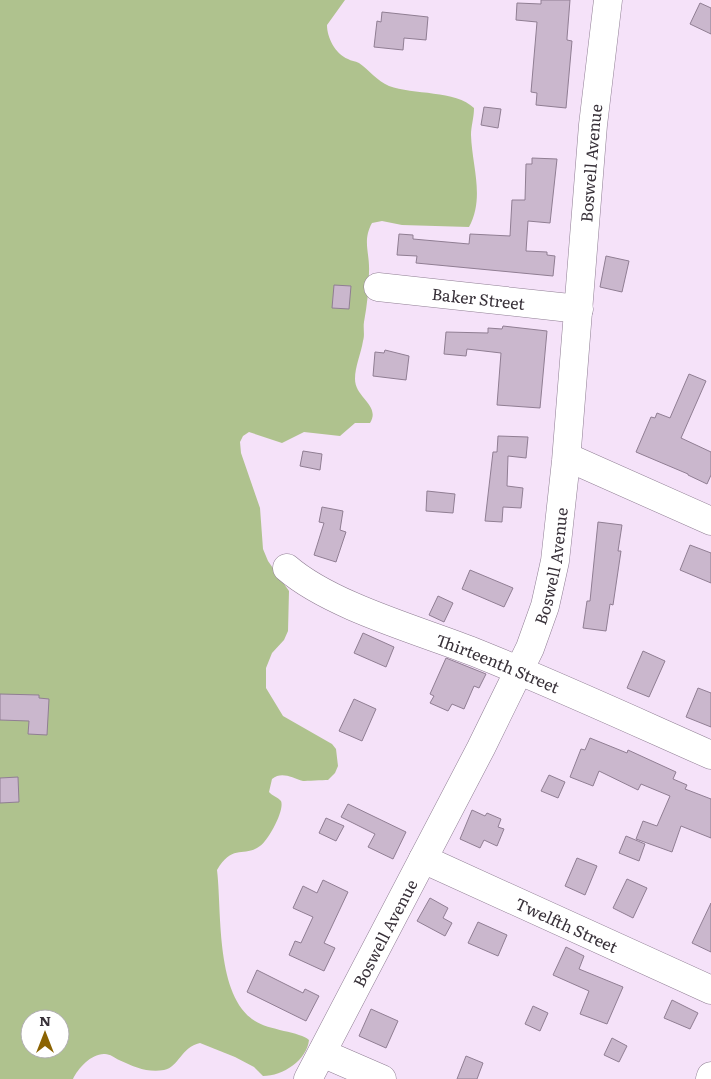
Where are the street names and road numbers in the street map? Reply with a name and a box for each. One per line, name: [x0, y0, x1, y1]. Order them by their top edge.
street label: Boswell Avenue: [573, 103, 607, 223]
street label: Baker Street: [431, 281, 527, 315]
street label: Boswell Avenue: [527, 506, 573, 628]
street label: Thirteenth Street: [433, 627, 564, 699]
street label: Boswell Avenue: [346, 875, 423, 991]
street label: Twelfth Street: [512, 891, 622, 958]

